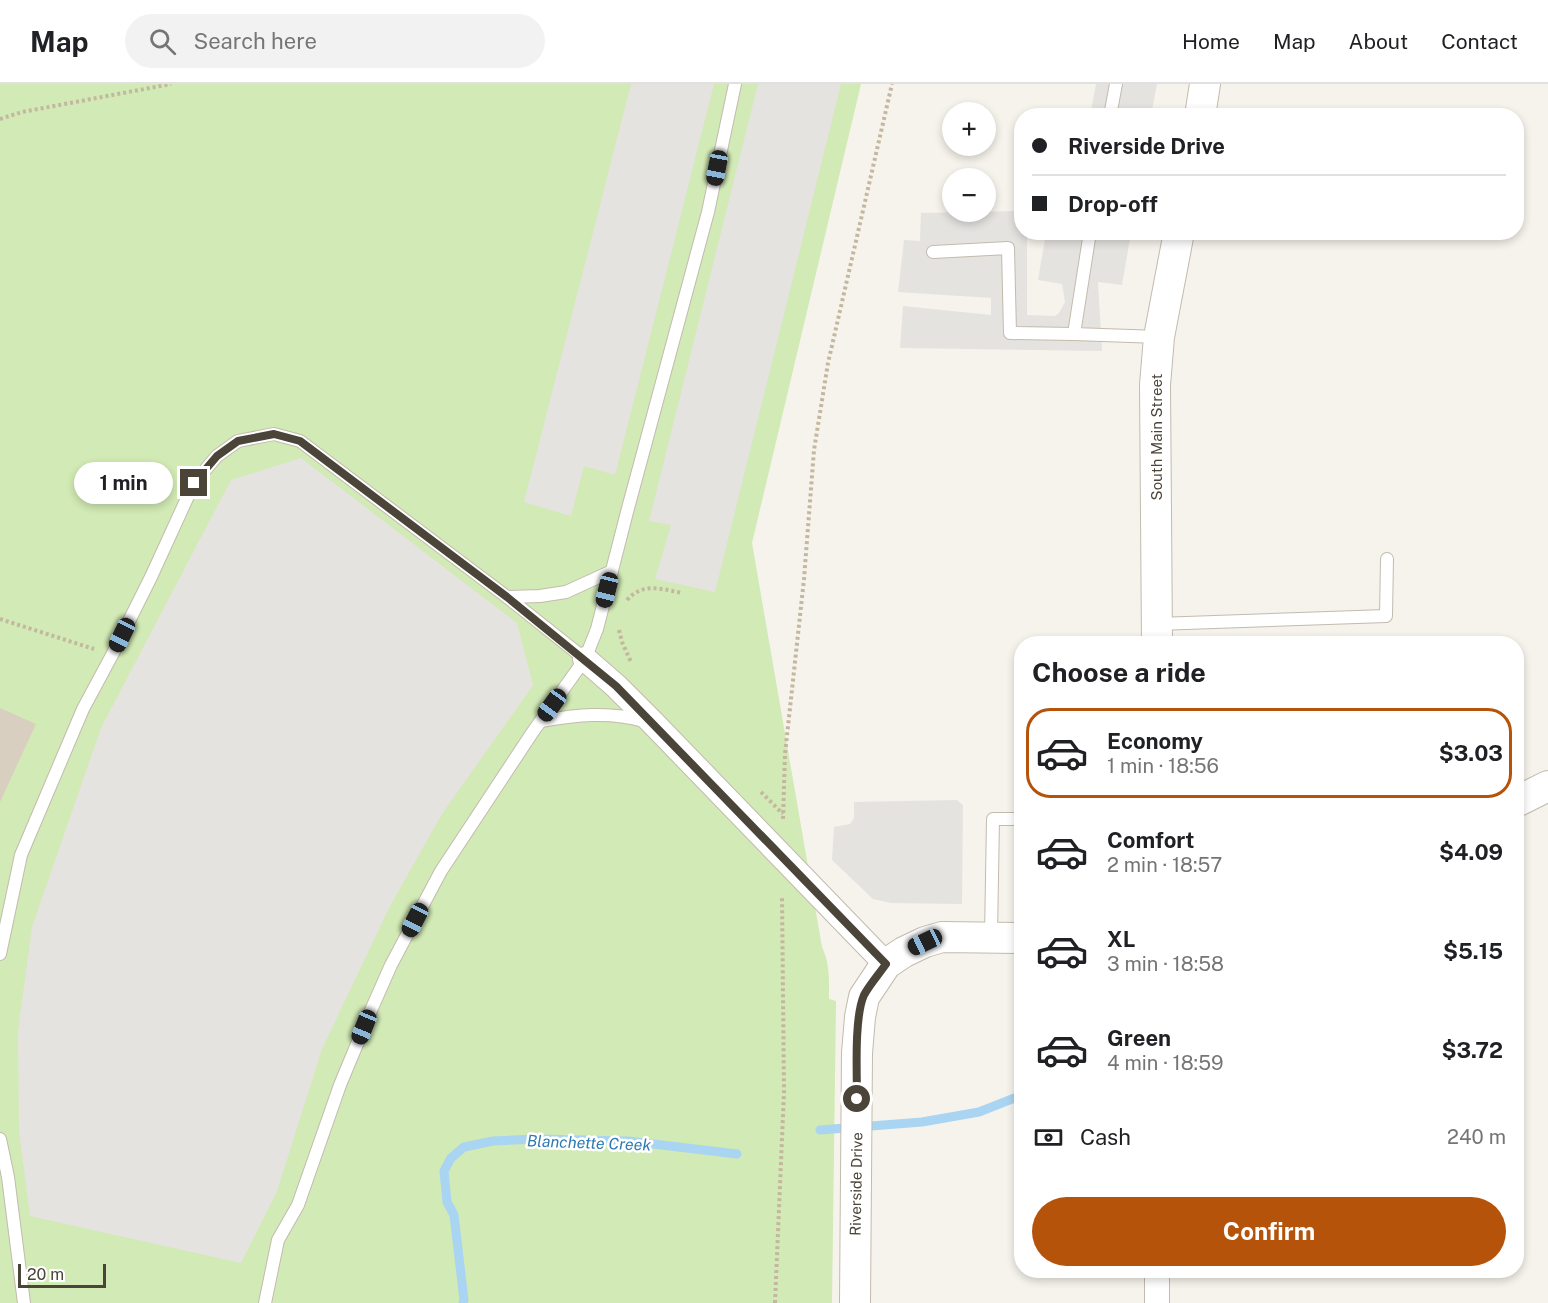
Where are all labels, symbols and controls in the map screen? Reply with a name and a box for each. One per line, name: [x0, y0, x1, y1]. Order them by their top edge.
search box: [125, 14, 545, 68]
text: Map: [30, 25, 89, 58]
icon: search: [146, 25, 179, 58]
text: Search here: [194, 28, 317, 54]
text: Home: [1182, 29, 1240, 54]
text: Map: [1273, 29, 1316, 54]
text: About: [1349, 29, 1408, 54]
text: Contact: [1441, 29, 1518, 54]
map controls: [942, 102, 996, 222]
button: +: [942, 102, 996, 156]
text: Riverside Drive: [1068, 133, 1225, 159]
car: [705, 149, 729, 187]
button: −: [942, 168, 996, 222]
text: Drop-off: [1068, 191, 1158, 217]
street label: South Main Street: [1148, 373, 1165, 500]
callout: 1 min: [74, 462, 173, 504]
route end: [180, 469, 207, 496]
text: 1 min: [99, 471, 148, 495]
car: [594, 570, 620, 610]
car: [106, 615, 138, 655]
text: Choose a ride: [1032, 656, 1206, 688]
car: [534, 685, 570, 725]
icon: car: [1035, 726, 1089, 780]
text: Economy: [1107, 728, 1203, 754]
text: $3.03: [1439, 740, 1503, 766]
text: 1 min · 18:56: [1107, 754, 1219, 778]
icon: car: [1035, 825, 1089, 879]
text: Comfort: [1107, 827, 1194, 853]
text: $4.09: [1439, 839, 1503, 865]
text: 2 min · 18:57: [1107, 853, 1222, 877]
car: [399, 900, 431, 940]
icon: car: [1035, 924, 1089, 978]
car: [905, 926, 945, 958]
text: XL: [1107, 926, 1135, 952]
text: $5.15: [1443, 938, 1503, 964]
text: 3 min · 18:58: [1107, 952, 1224, 976]
car: [349, 1007, 379, 1047]
icon: car: [1035, 1023, 1089, 1077]
text: Green: [1107, 1025, 1171, 1051]
text: $3.72: [1441, 1037, 1503, 1063]
text: 4 min · 18:59: [1107, 1051, 1223, 1075]
route start: [843, 1085, 870, 1112]
icon: cash: [1032, 1121, 1065, 1154]
text: Cash: [1080, 1124, 1131, 1150]
text: 240 m: [1447, 1125, 1506, 1149]
water label: Blanchette Creek: [527, 1131, 652, 1155]
street label: Riverside Drive: [847, 1132, 865, 1236]
button: Confirm: [1032, 1197, 1506, 1266]
scale bar: [18, 1261, 106, 1288]
text: 20 m: [27, 1265, 64, 1284]

